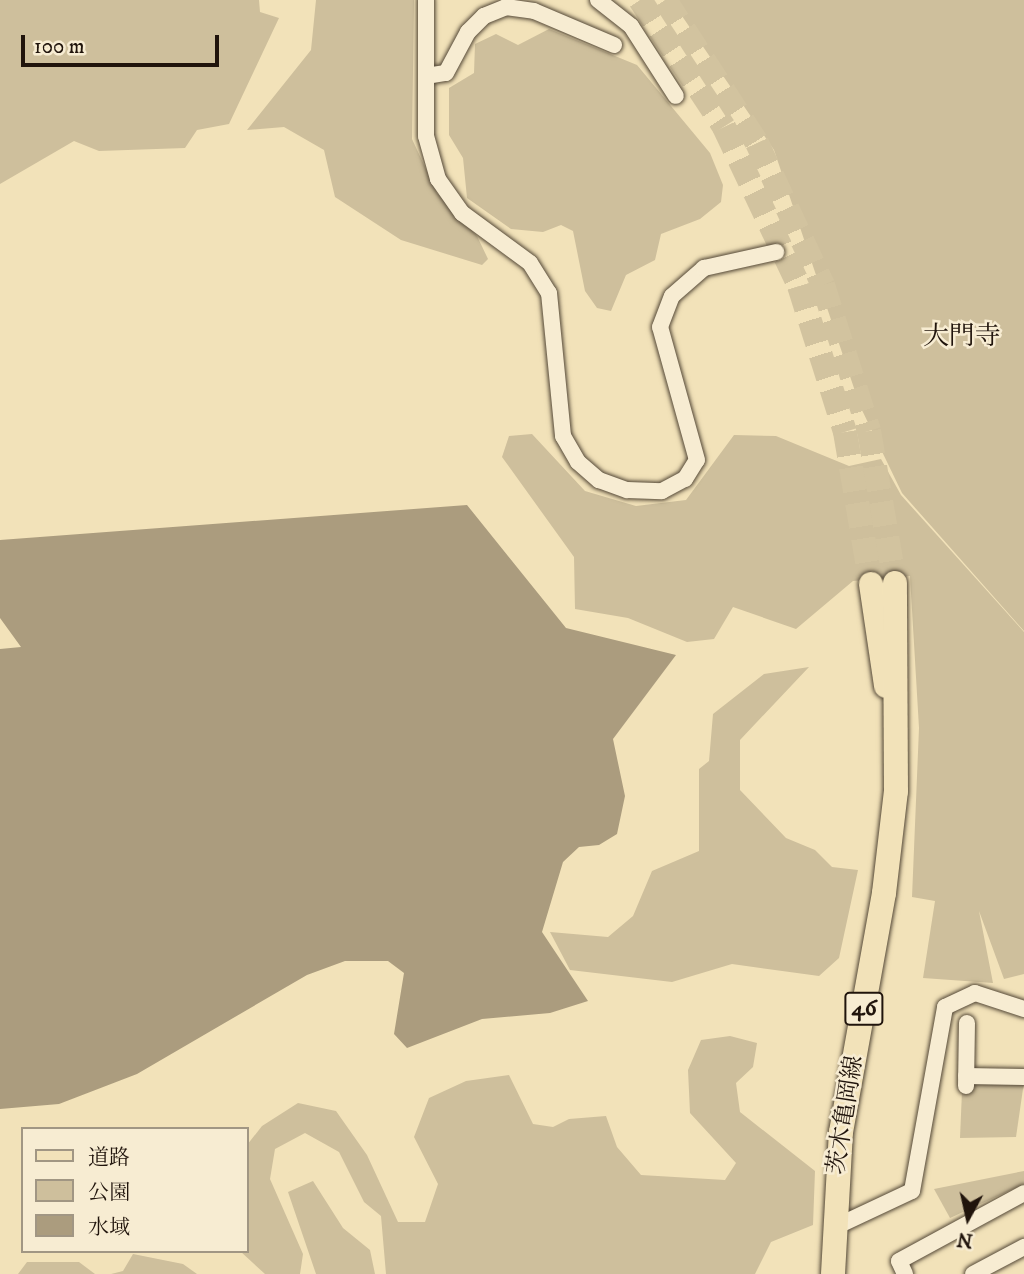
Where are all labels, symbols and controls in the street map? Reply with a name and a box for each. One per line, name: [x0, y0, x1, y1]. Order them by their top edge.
scale bar: [24, 21, 222, 65]
text: 100 m: [34, 34, 85, 60]
district label: 大門寺: [923, 321, 1001, 353]
road number: 46: [843, 990, 885, 1028]
street label: 茨木亀岡線: [822, 1053, 870, 1177]
legend: [21, 1127, 248, 1253]
text: 道路: [88, 1145, 130, 1171]
text: 公園: [88, 1180, 130, 1206]
north arrow: [933, 1183, 1003, 1253]
text: 水域: [88, 1215, 130, 1241]
text: N: [956, 1227, 974, 1252]

